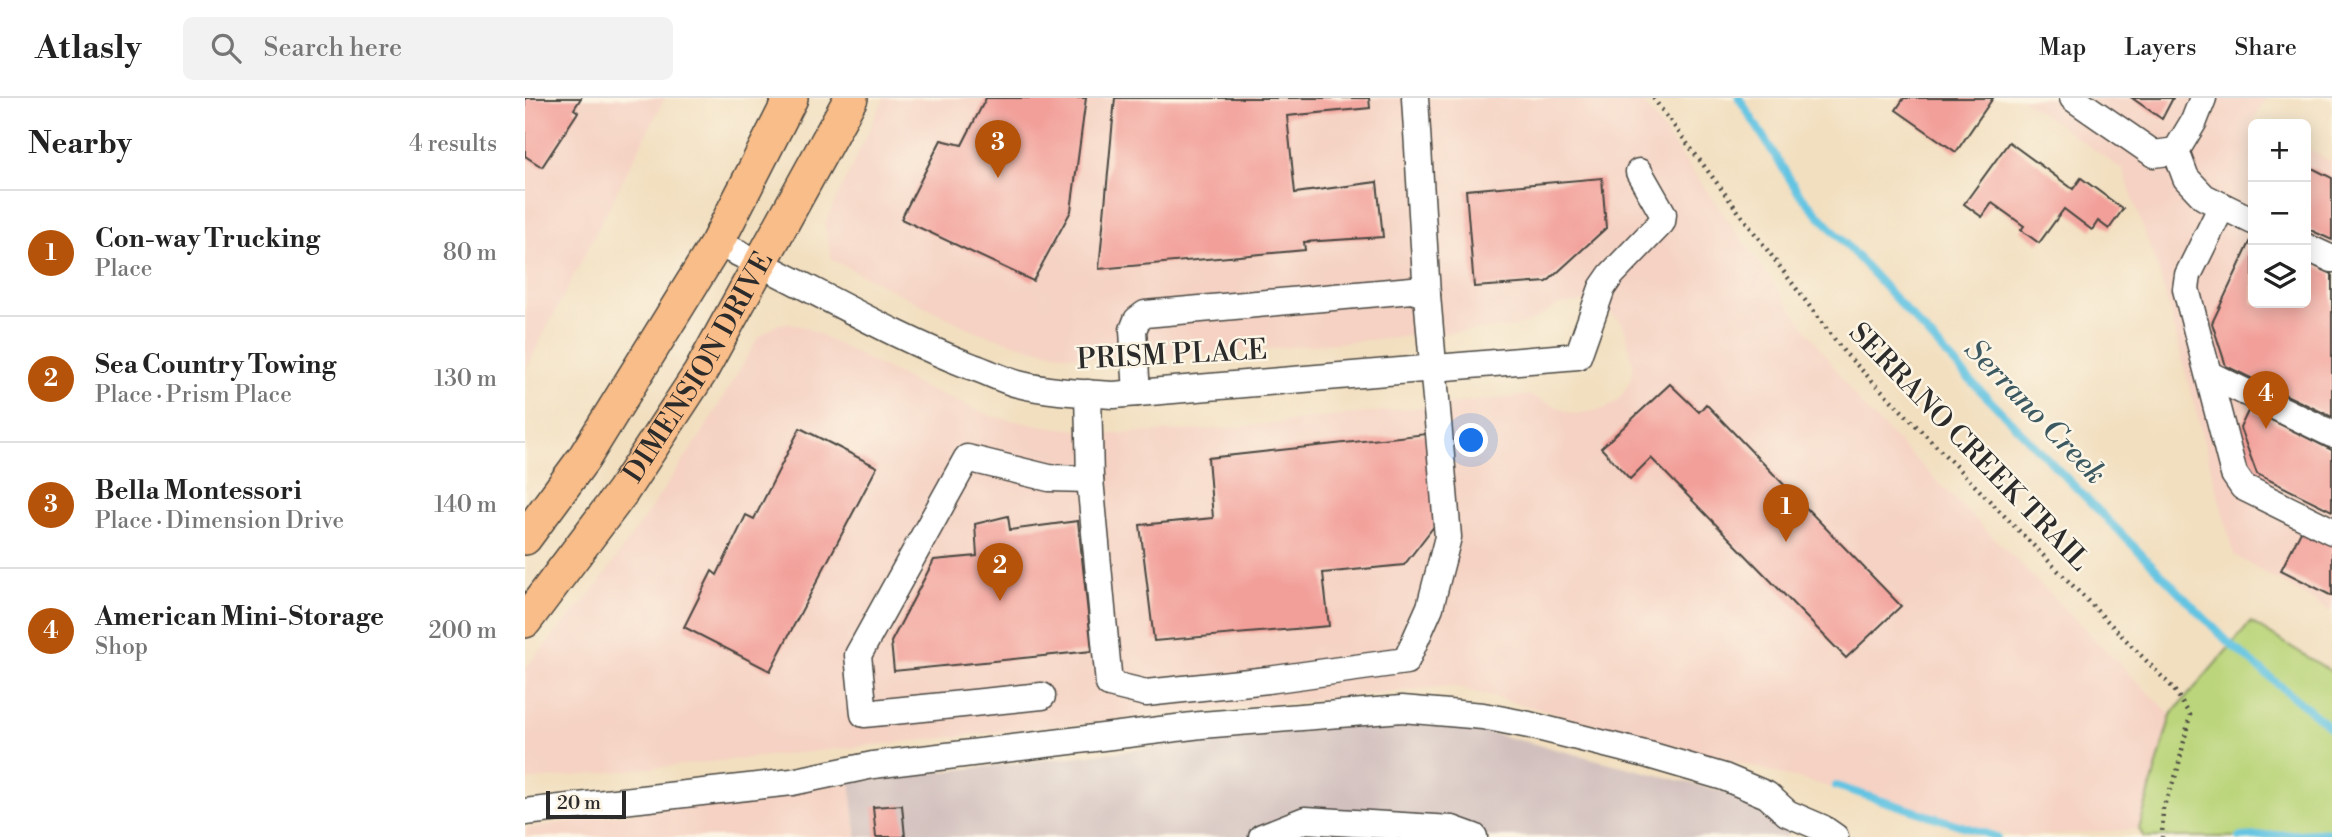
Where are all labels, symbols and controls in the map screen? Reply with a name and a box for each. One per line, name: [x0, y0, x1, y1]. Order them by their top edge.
search box: [183, 17, 673, 80]
text: Atlasly: [35, 28, 141, 69]
icon: search: [207, 29, 245, 67]
text: Search here: [263, 32, 402, 64]
text: Map: [2039, 33, 2086, 63]
text: Layers: [2124, 33, 2196, 63]
text: Share: [2234, 33, 2297, 63]
map controls: [2248, 119, 2311, 308]
button: +: [2248, 119, 2311, 182]
pin: 3: [975, 120, 1021, 178]
text: Nearby: [28, 125, 132, 163]
text: 4 results: [409, 130, 497, 158]
button: −: [2248, 182, 2311, 245]
text: Con-way Trucking: [95, 223, 320, 255]
text: 1: [45, 239, 57, 267]
text: 80 m: [443, 239, 497, 267]
street label: DIMENSION DRIVE: [616, 245, 781, 489]
button: layers: [2248, 245, 2311, 308]
text: Place: [95, 255, 152, 283]
street label: SERRANO CREEK TRAIL: [1841, 316, 2097, 578]
water label: Serrano Creek: [1956, 331, 2114, 493]
street label: PRISM PLACE: [1076, 333, 1268, 377]
text: Sea Country Towing: [95, 349, 336, 381]
text: 2: [44, 365, 58, 393]
text: 130 m: [434, 365, 497, 393]
pin: 4: [2243, 371, 2289, 429]
text: Place · Prism Place: [95, 381, 292, 409]
your location: [1454, 423, 1488, 457]
text: Bella Montessori: [95, 475, 302, 507]
pin: 1: [1763, 484, 1809, 542]
text: 3: [44, 491, 58, 519]
text: 140 m: [434, 491, 497, 519]
text: Place · Dimension Drive: [95, 507, 344, 535]
pin: 2: [977, 543, 1023, 601]
text: American Mini-Storage: [95, 601, 384, 633]
text: 4: [43, 617, 59, 645]
text: 200 m: [429, 617, 497, 645]
text: Shop: [95, 633, 148, 661]
scale bar: [546, 788, 627, 820]
text: 20 m: [557, 791, 601, 815]

